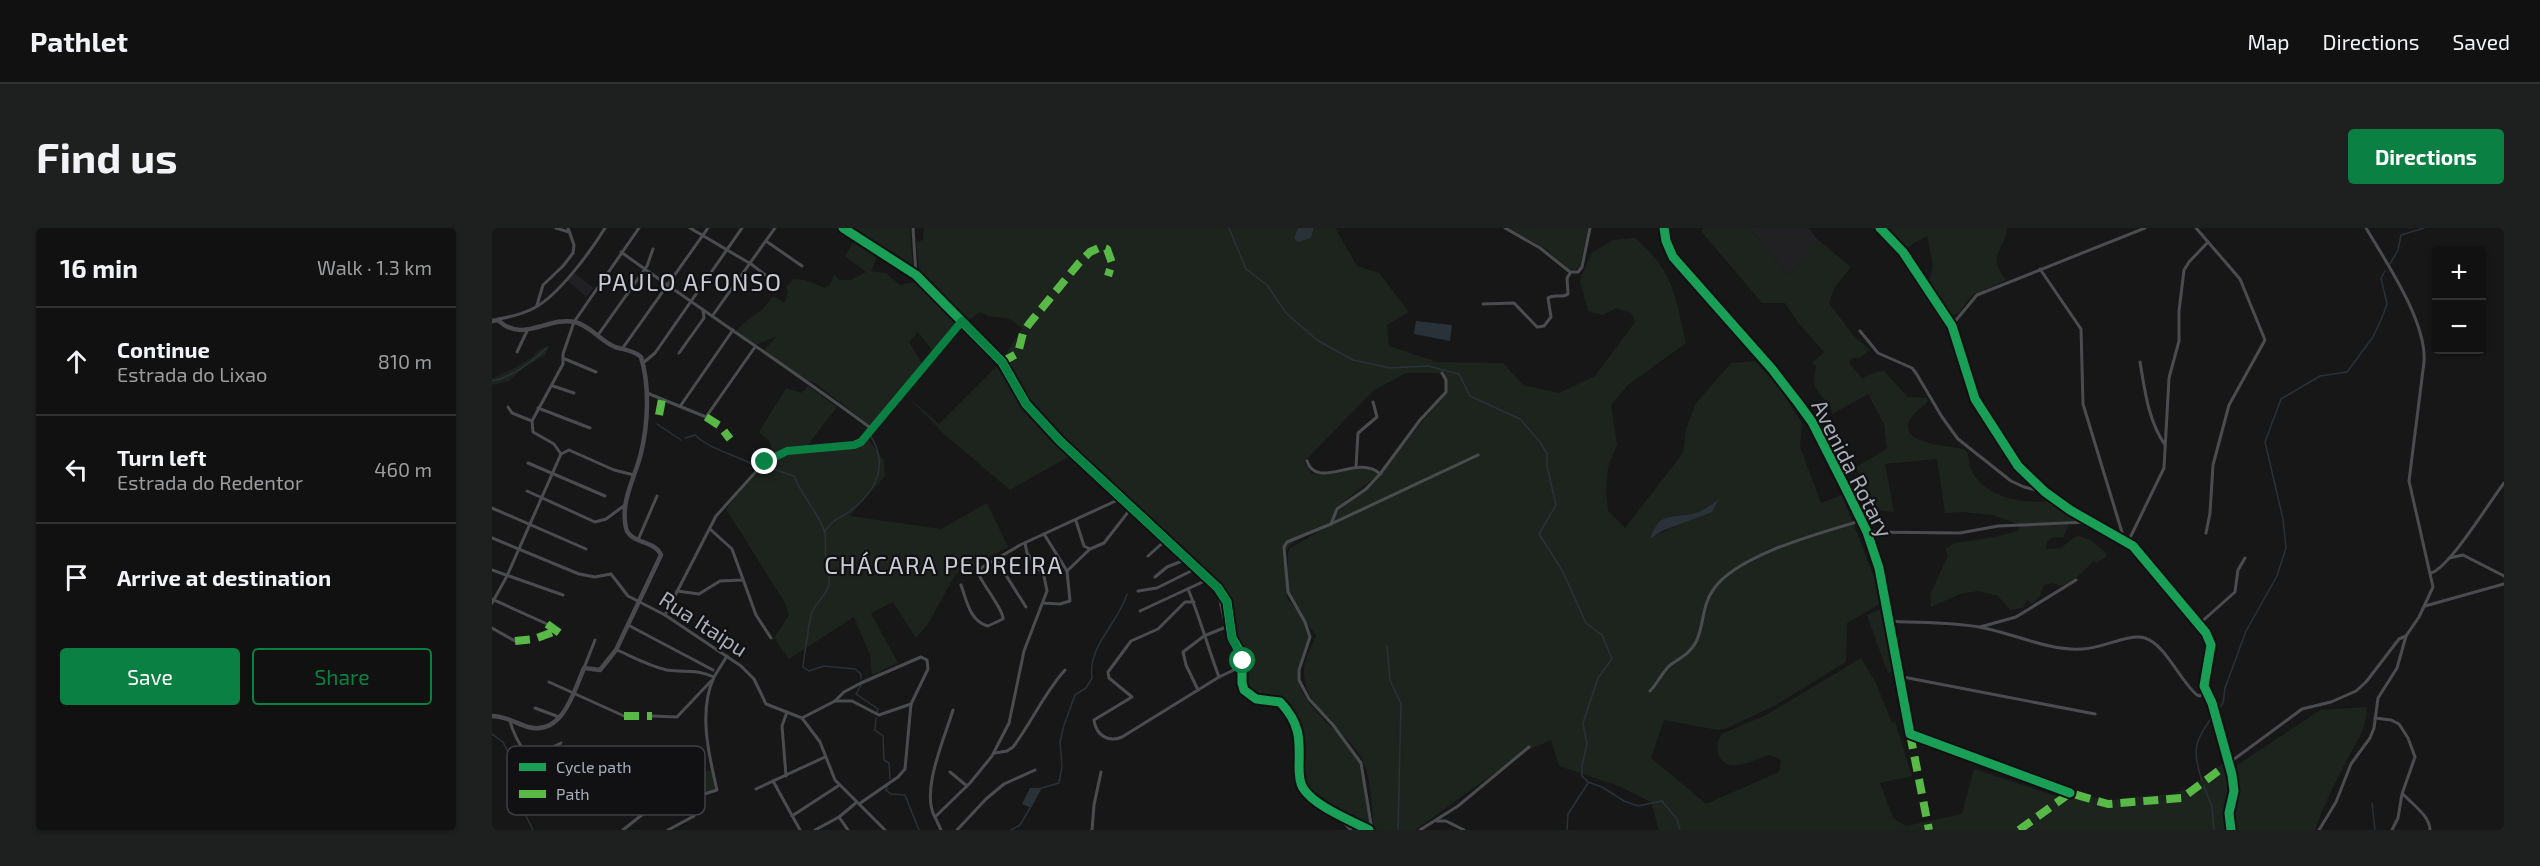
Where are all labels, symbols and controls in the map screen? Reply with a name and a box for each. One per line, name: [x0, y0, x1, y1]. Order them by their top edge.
text: Pathlet: [30, 24, 128, 58]
text: Map: [2247, 29, 2290, 54]
text: Directions: [2323, 29, 2419, 54]
text: Saved: [2452, 29, 2510, 54]
button: Directions: [2348, 129, 2504, 184]
text: Find us: [36, 131, 178, 181]
map controls: [2432, 246, 2486, 354]
button: +: [2432, 246, 2486, 300]
text: 16 min: [60, 252, 138, 283]
text: Walk · 1.3 km: [317, 255, 432, 279]
district label: PAULO AFONSO: [597, 267, 783, 296]
button: −: [2432, 300, 2486, 354]
text: Continue: [117, 336, 210, 362]
icon: ahead: [60, 345, 93, 378]
text: 810 m: [378, 349, 432, 373]
text: Estrada do Lixao: [117, 362, 267, 386]
street label: Avenida Rotary: [1807, 395, 1899, 542]
text: Turn left: [117, 444, 206, 470]
route end: [751, 448, 777, 474]
icon: left: [60, 453, 93, 486]
text: 460 m: [374, 457, 432, 481]
text: Estrada do Redentor: [117, 470, 303, 494]
district label: CHÁCARA PEDREIRA: [824, 550, 1064, 579]
icon: arrive: [60, 561, 93, 594]
text: Arrive at destination: [117, 564, 331, 590]
street label: Rua Itaipu: [655, 585, 753, 661]
route start: [1229, 647, 1255, 673]
button: Save: [60, 648, 240, 705]
button: Share: [252, 648, 432, 705]
legend: [507, 746, 705, 815]
text: Cycle path: [556, 757, 632, 776]
text: Path: [556, 784, 590, 803]

